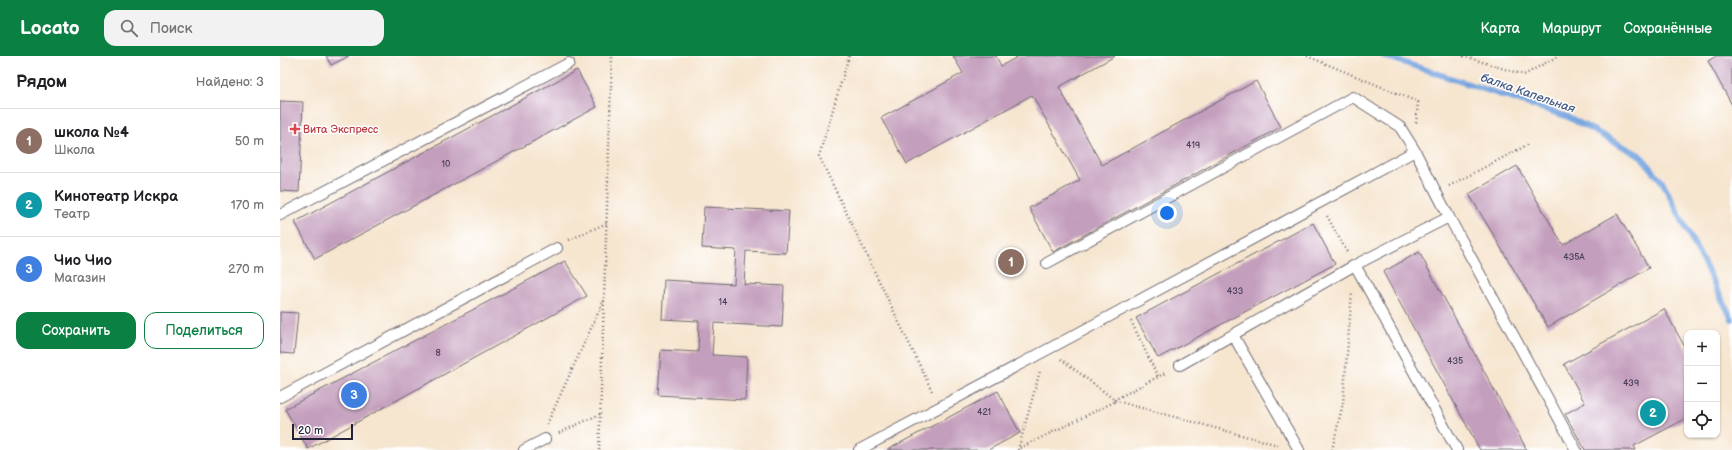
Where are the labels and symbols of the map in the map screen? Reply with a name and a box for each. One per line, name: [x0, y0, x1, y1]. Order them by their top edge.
water label: балка Капельная: [1479, 70, 1577, 117]
place label: Вита Экспресс: [303, 123, 379, 136]
marker: Вита Экспресс: [290, 124, 300, 134]
house number: 419: [1186, 140, 1200, 151]
house number: 10: [442, 159, 450, 170]
your location: [1157, 203, 1177, 223]
pin: 1: [998, 247, 1024, 277]
house number: 435А: [1563, 252, 1585, 263]
house number: 433: [1227, 286, 1244, 297]
house number: 14: [719, 297, 728, 308]
house number: 8: [435, 348, 441, 359]
house number: 435: [1447, 356, 1463, 367]
house number: 439: [1623, 378, 1639, 389]
pin: 3: [341, 380, 367, 410]
pin: 2: [1640, 398, 1666, 428]
house number: 421: [977, 407, 991, 418]
scale bar: [292, 422, 353, 441]

